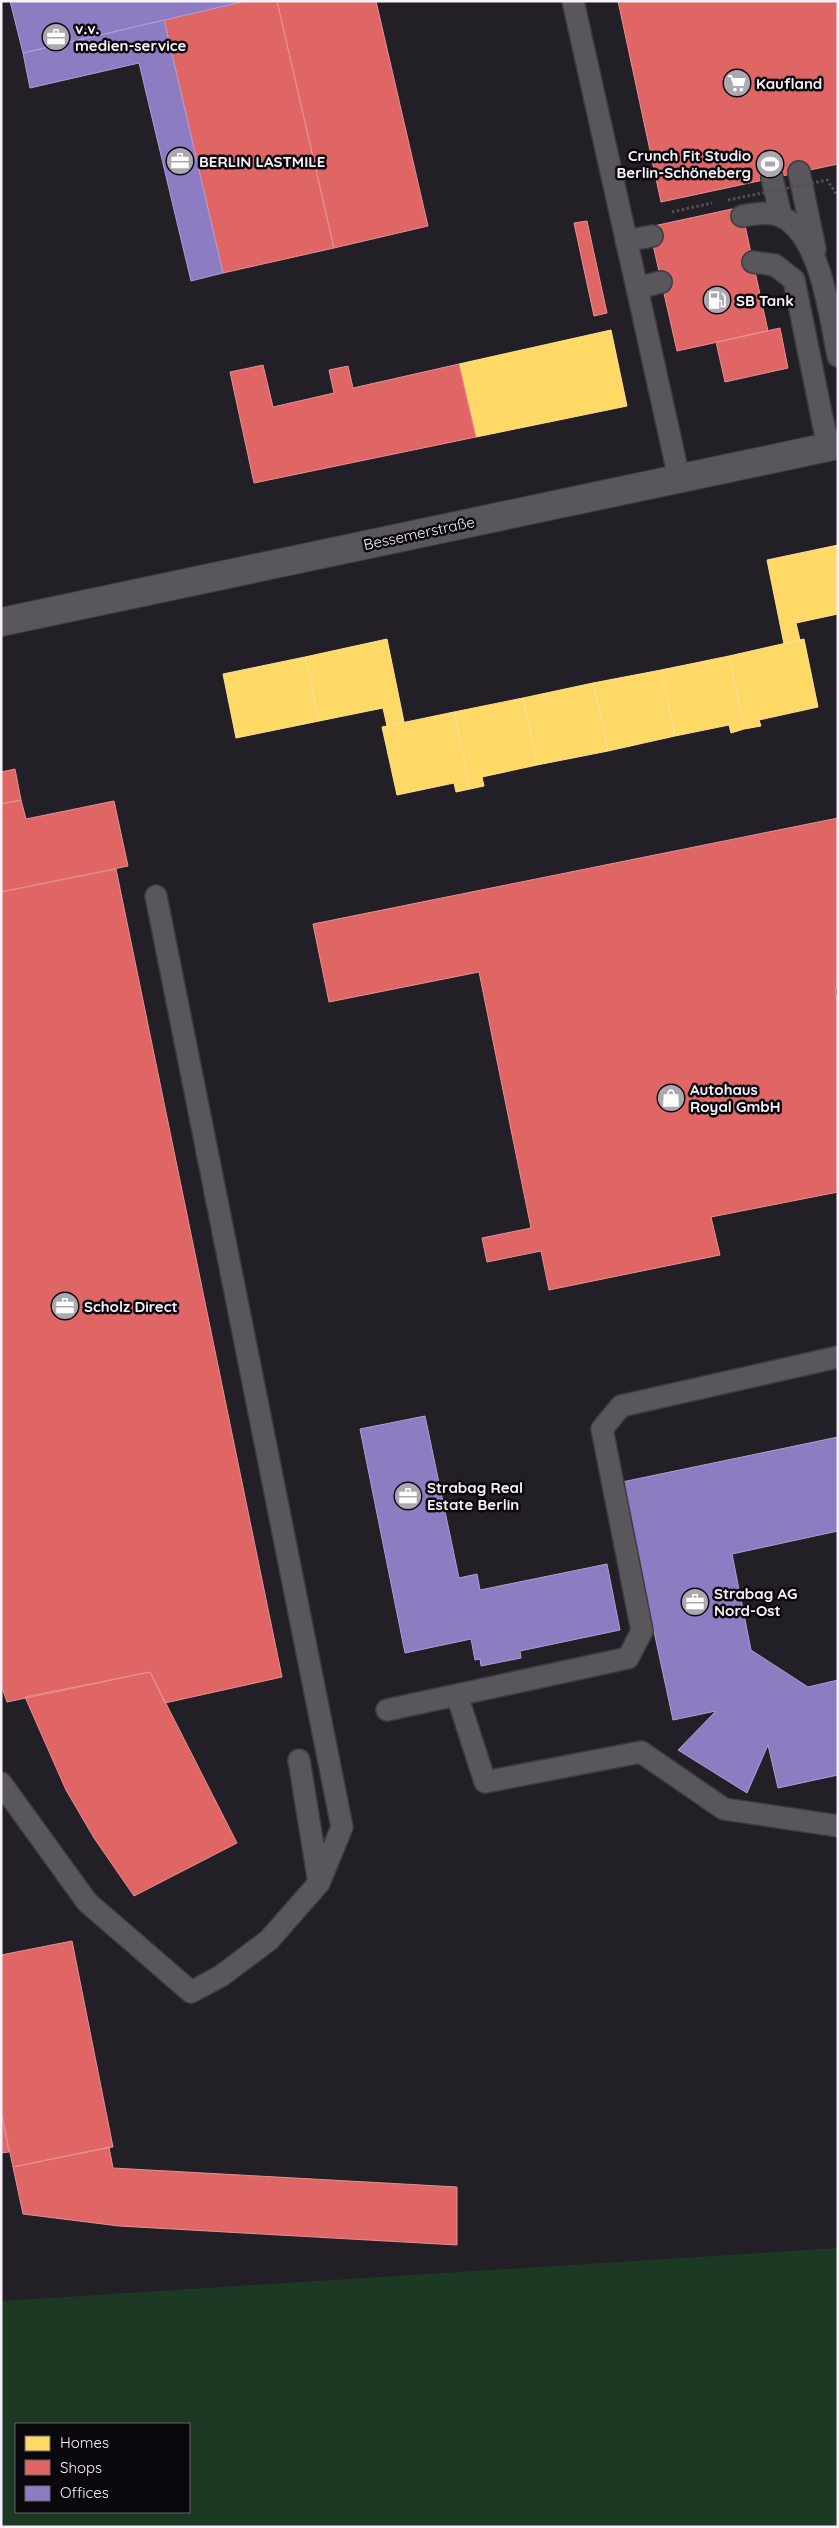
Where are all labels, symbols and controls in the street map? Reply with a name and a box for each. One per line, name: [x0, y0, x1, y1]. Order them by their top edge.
place label: v.v. medien-service: [75, 19, 186, 55]
office icon: v.v. medien-service: [41, 22, 71, 52]
supermarket icon: Kaufland: [722, 68, 752, 98]
place label: Kaufland: [756, 74, 822, 93]
office icon: BERLIN LASTMILE: [165, 146, 195, 176]
place label: Crunch Fit Studio Berlin-Schöneberg: [617, 146, 751, 182]
sports icon: Crunch Fit Studio Berlin-Schöneberg: [755, 149, 785, 179]
place label: BERLIN LASTMILE: [199, 152, 325, 171]
fuel station icon: SB Tank: [702, 285, 732, 315]
place label: SB Tank: [736, 291, 794, 310]
street label: Bessemerstraße: [362, 512, 476, 554]
place label: Autohaus Royal GmbH: [690, 1080, 781, 1116]
shop icon: Autohaus Royal GmbH: [656, 1083, 686, 1113]
office icon: Scholz Direct: [50, 1291, 80, 1321]
place label: Scholz Direct: [84, 1297, 178, 1316]
place label: Strabag Real Estate Berlin: [427, 1478, 523, 1514]
office icon: Strabag Real Estate Berlin: [393, 1481, 423, 1511]
place label: Strabag AG Nord-Ost: [714, 1584, 797, 1620]
office icon: Strabag AG Nord-Ost: [680, 1587, 710, 1617]
legend: [15, 2423, 190, 2513]
text: Homes: [60, 2433, 109, 2452]
text: Shops: [60, 2458, 102, 2477]
text: Offices: [60, 2483, 109, 2502]

